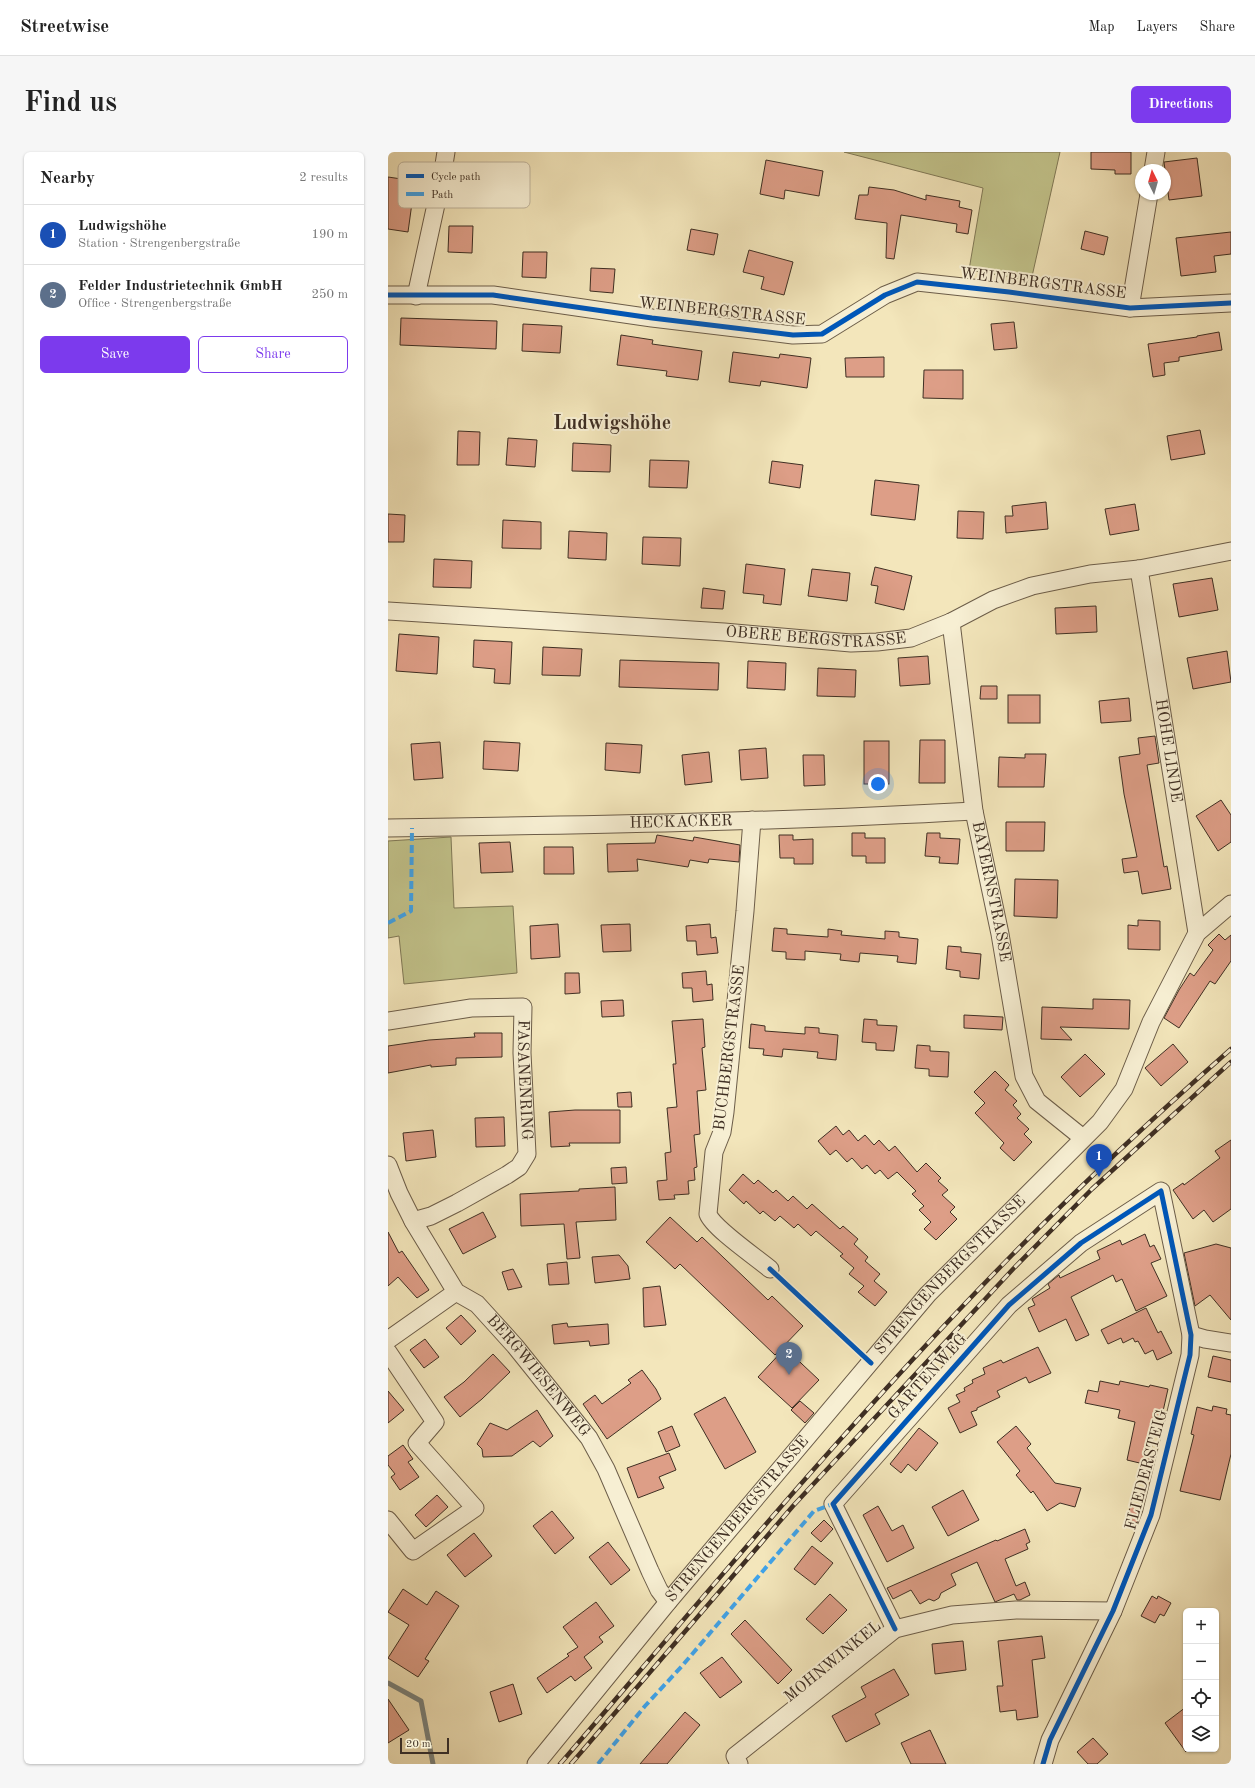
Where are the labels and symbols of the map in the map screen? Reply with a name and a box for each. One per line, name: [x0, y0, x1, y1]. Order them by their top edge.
legend: [398, 162, 530, 208]
north arrow: [1135, 164, 1171, 200]
text: Cycle path: [431, 172, 481, 183]
text: Path: [431, 190, 453, 201]
street label: WEINBERGSTRASSE: [959, 266, 1127, 302]
street label: WEINBERGSTRASSE: [638, 295, 806, 329]
district label: Ludwigshöhe: [553, 414, 671, 434]
street label: OBERE BERGSTRASSE: [725, 624, 907, 651]
street label: HOHE LINDE: [1152, 698, 1184, 804]
your location: [868, 774, 888, 794]
street label: HECKACKER: [629, 813, 733, 832]
street label: BAYERNSTRASSE: [968, 820, 1013, 963]
street label: BUCHBERGSTRASSE: [712, 964, 748, 1132]
street label: FASANENRING: [514, 1019, 534, 1141]
pin: 1: [1086, 1144, 1112, 1177]
street label: STRENGENBERGSTRASSE: [872, 1193, 1029, 1358]
street label: BERGWIESENWEG: [483, 1312, 593, 1440]
street label: GARTENWEG: [886, 1331, 971, 1423]
pin: 2: [776, 1342, 802, 1375]
street label: FLIEDERSTEIG: [1123, 1408, 1171, 1532]
street label: STRENGENBERGSTRASSE: [663, 1433, 812, 1606]
street label: MOHNWINKEL: [782, 1618, 884, 1706]
scale bar: [400, 1736, 449, 1755]

